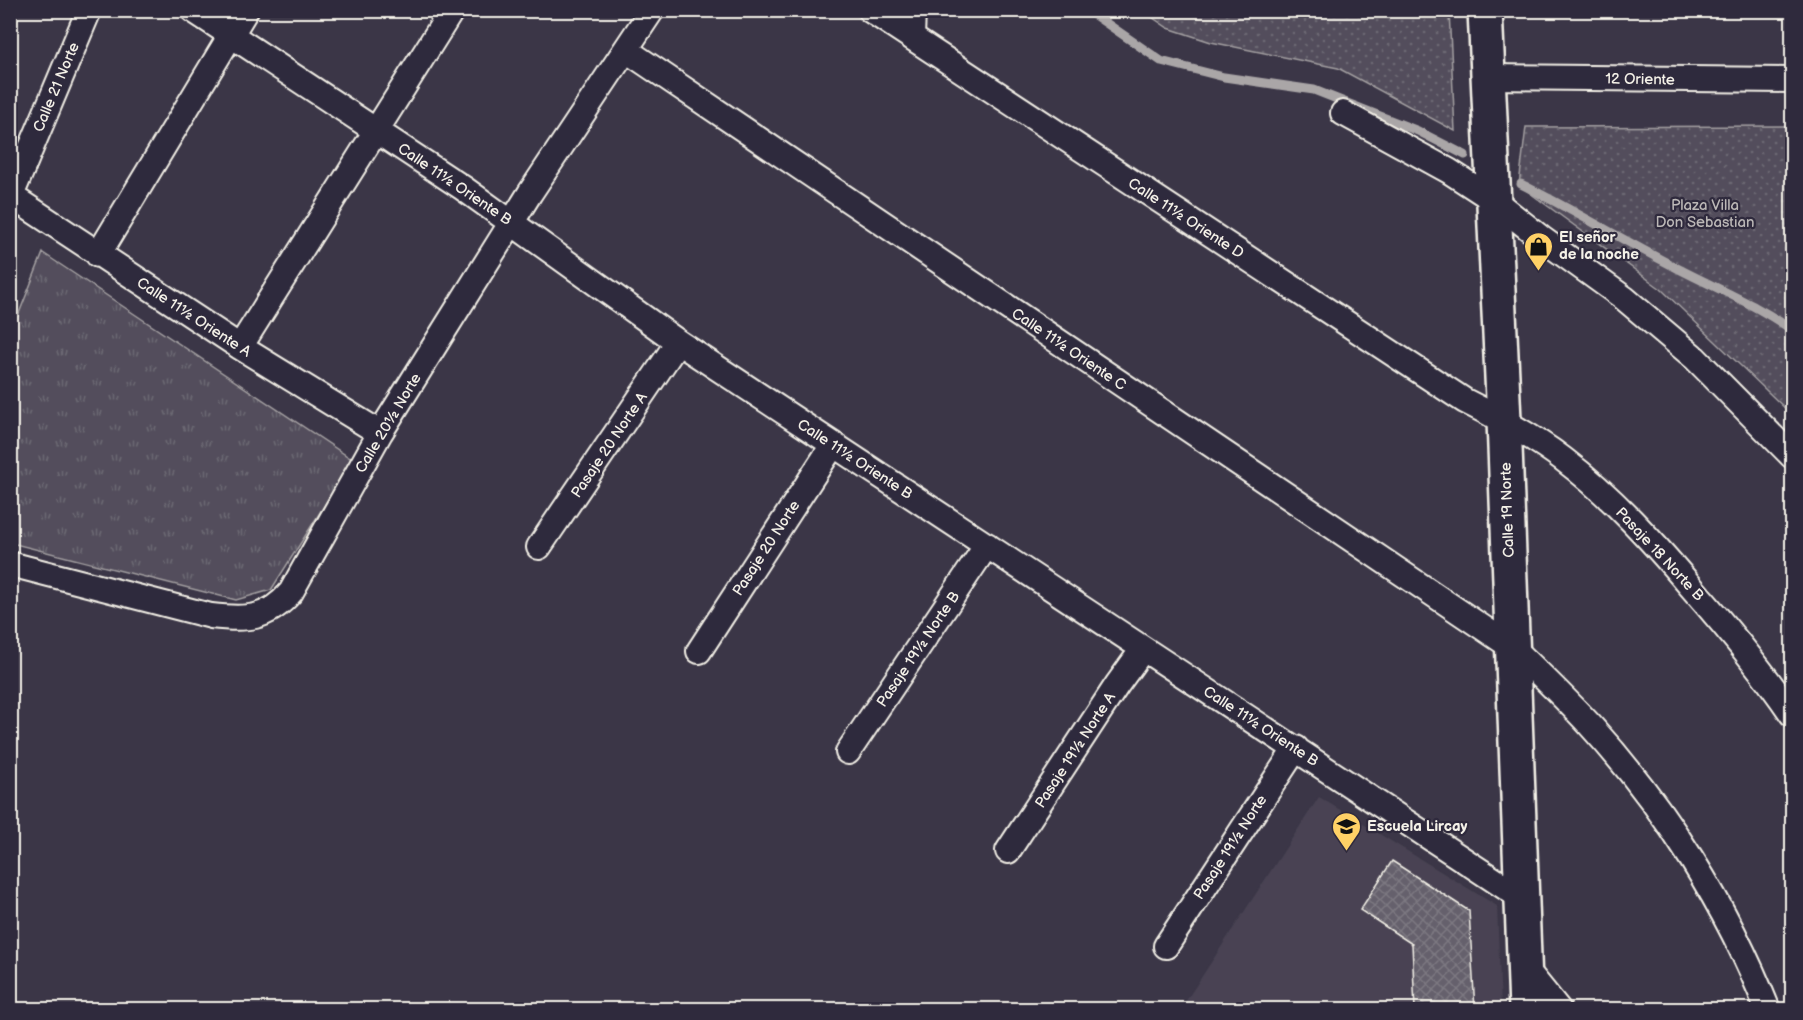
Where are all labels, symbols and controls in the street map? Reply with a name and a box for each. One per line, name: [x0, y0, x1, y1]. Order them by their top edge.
street label: Calle 21 Norte: [29, 39, 84, 135]
street label: 12 Oriente: [1605, 69, 1675, 90]
street label: Calle 11½ Oriente B: [394, 139, 515, 230]
street label: Calle 11½ Oriente D: [1124, 174, 1247, 263]
park label: Plaza Villa Don Sebastian: [1656, 196, 1754, 232]
place label: El señor de la noche: [1559, 228, 1639, 264]
shop icon: El señor de la noche: [1522, 230, 1554, 272]
street label: Calle 11½ Oriente A: [133, 273, 255, 362]
street label: Calle 11½ Oriente C: [1008, 304, 1130, 395]
street label: Calle 20½ Norte: [351, 370, 426, 477]
street label: Pasaje 20 Norte A: [567, 388, 652, 502]
street label: Calle 11½ Oriente B: [793, 415, 916, 504]
street label: Calle 19 Norte: [1496, 462, 1519, 558]
street label: Pasaje 20 Norte: [729, 497, 804, 600]
street label: Pasaje 18 Norte B: [1611, 504, 1708, 605]
street label: Pasaje 19½ Norte B: [873, 588, 964, 711]
street label: Calle 11½ Oriente B: [1199, 682, 1322, 771]
street label: Pasaje 19½ Norte A: [1031, 688, 1120, 812]
street label: Pasaje 19½ Norte: [1189, 791, 1271, 903]
school or university icon: Escuela Lircay: [1330, 810, 1362, 852]
place label: Escuela Lircay: [1367, 817, 1468, 836]

